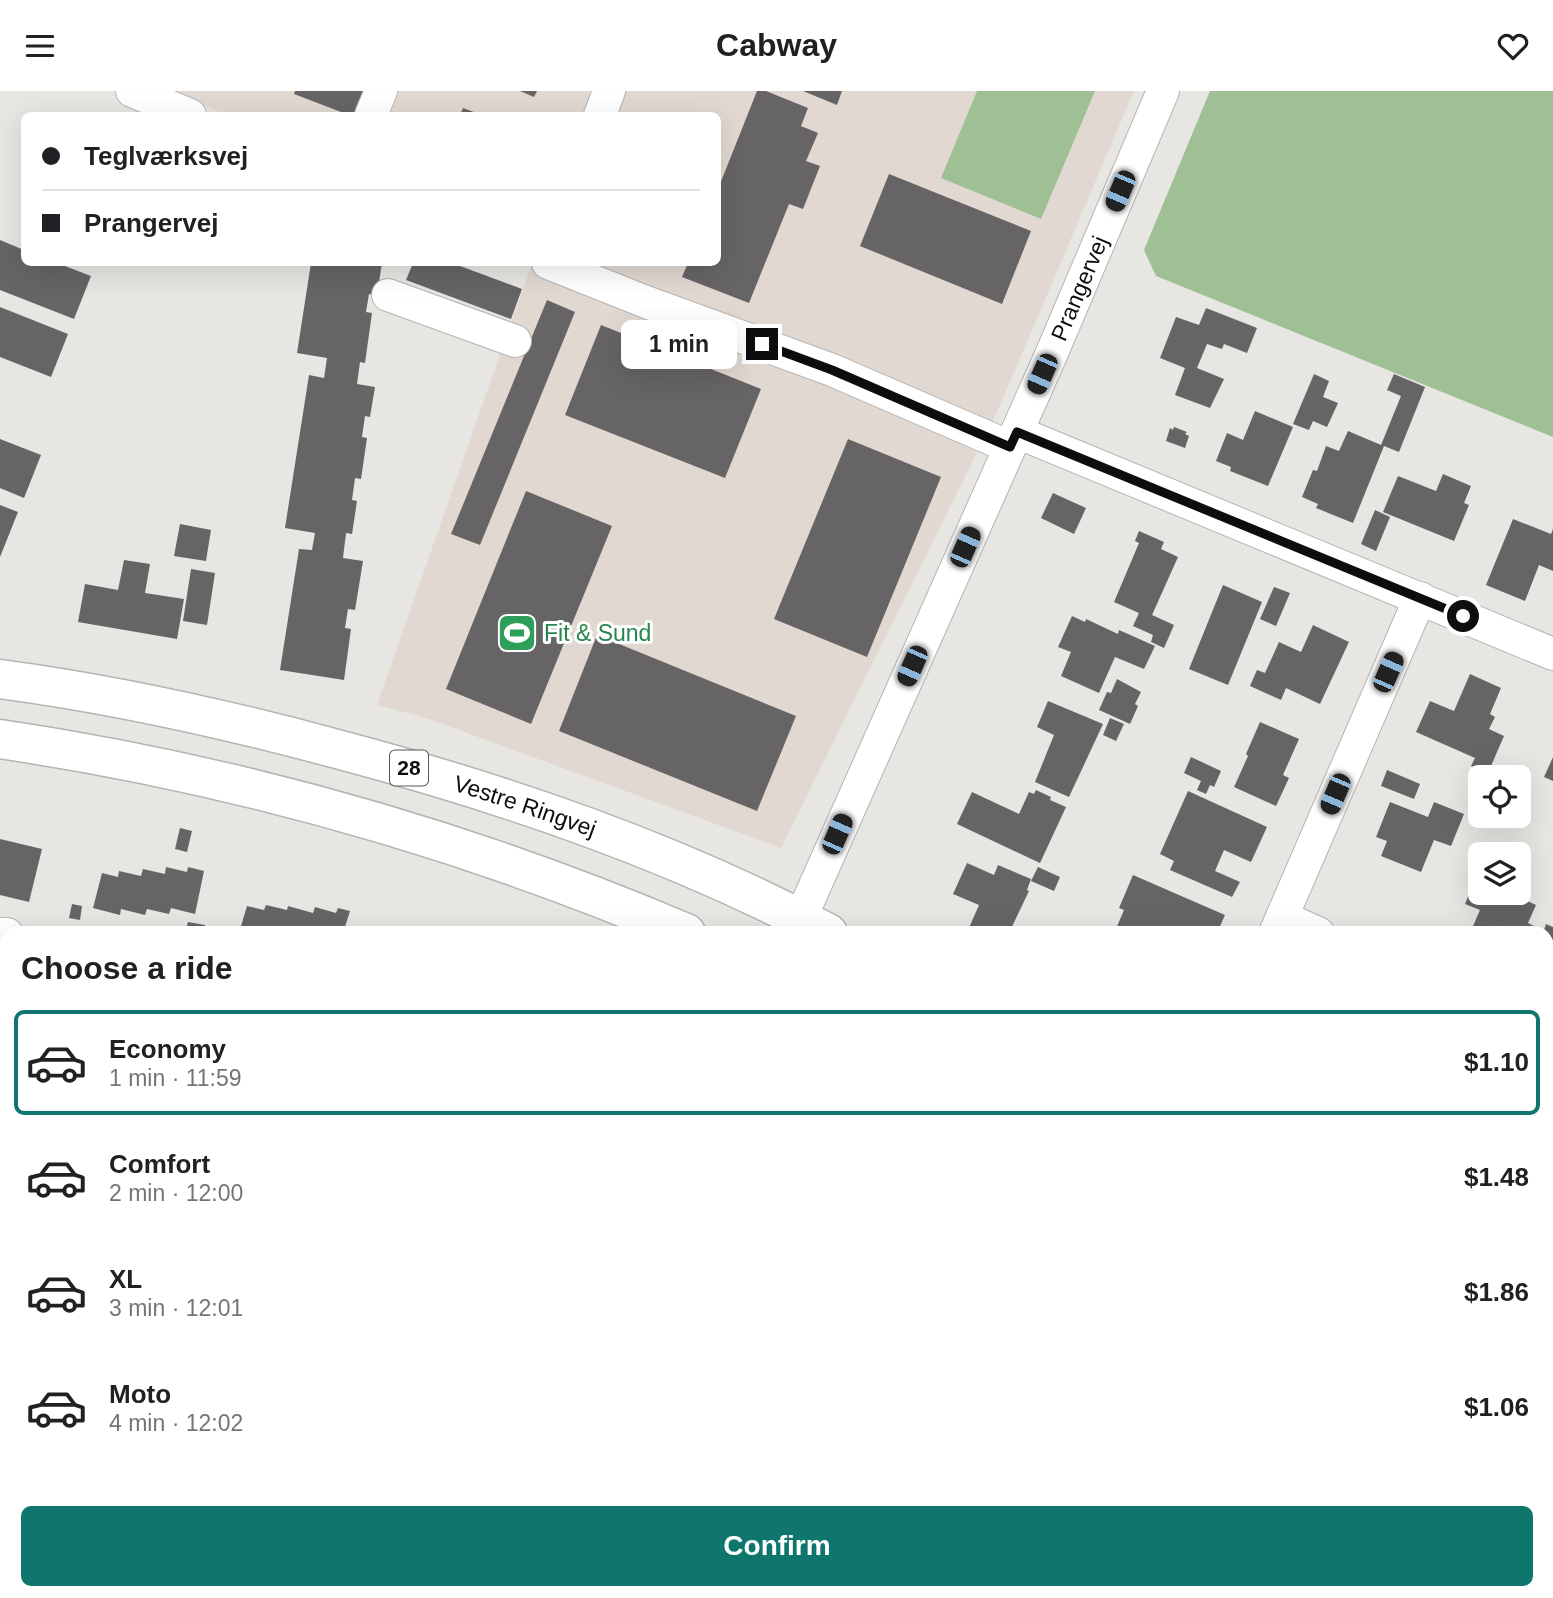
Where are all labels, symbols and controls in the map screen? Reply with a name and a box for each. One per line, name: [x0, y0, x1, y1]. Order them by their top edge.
icon: menu: [21, 27, 59, 65]
text: Cabway: [716, 27, 837, 63]
icon: heart: [1494, 27, 1532, 65]
text: Teglværksvej: [84, 141, 248, 171]
car: [1103, 168, 1138, 214]
text: Prangervej: [84, 208, 218, 238]
street label: Prangervej: [1046, 232, 1113, 345]
callout: 1 min: [622, 320, 738, 369]
route end: [746, 328, 778, 360]
text: 1 min: [649, 331, 709, 357]
car: [1024, 351, 1061, 397]
car: [947, 524, 984, 570]
route start: [1447, 600, 1479, 632]
sports icon: Fit & Sund: [496, 612, 538, 654]
place label: Fit & Sund: [544, 620, 651, 646]
car: [894, 643, 931, 689]
car: [1370, 649, 1407, 695]
road number: 28: [390, 751, 428, 785]
map controls: [1468, 765, 1531, 905]
button: locate: [1468, 765, 1531, 828]
street label: Vestre Ringvej: [451, 770, 600, 842]
car: [1318, 771, 1353, 817]
car: [819, 811, 856, 857]
button: layers: [1468, 842, 1531, 905]
text: Choose a ride: [21, 950, 233, 986]
icon: car: [25, 1031, 88, 1094]
text: Economy: [109, 1034, 226, 1064]
text: $1.10: [1464, 1047, 1529, 1077]
text: 1 min · 11:59: [109, 1065, 242, 1091]
icon: car: [25, 1146, 88, 1209]
text: Comfort: [109, 1149, 210, 1179]
text: $1.48: [1464, 1162, 1529, 1192]
text: 2 min · 12:00: [109, 1180, 243, 1206]
icon: car: [25, 1261, 88, 1324]
text: XL: [109, 1264, 142, 1294]
text: $1.86: [1464, 1277, 1529, 1307]
text: 3 min · 12:01: [109, 1295, 243, 1321]
icon: car: [25, 1376, 88, 1439]
text: Moto: [109, 1379, 171, 1409]
text: $1.06: [1464, 1392, 1529, 1422]
text: 4 min · 12:02: [109, 1410, 243, 1436]
button: Confirm: [21, 1506, 1533, 1586]

